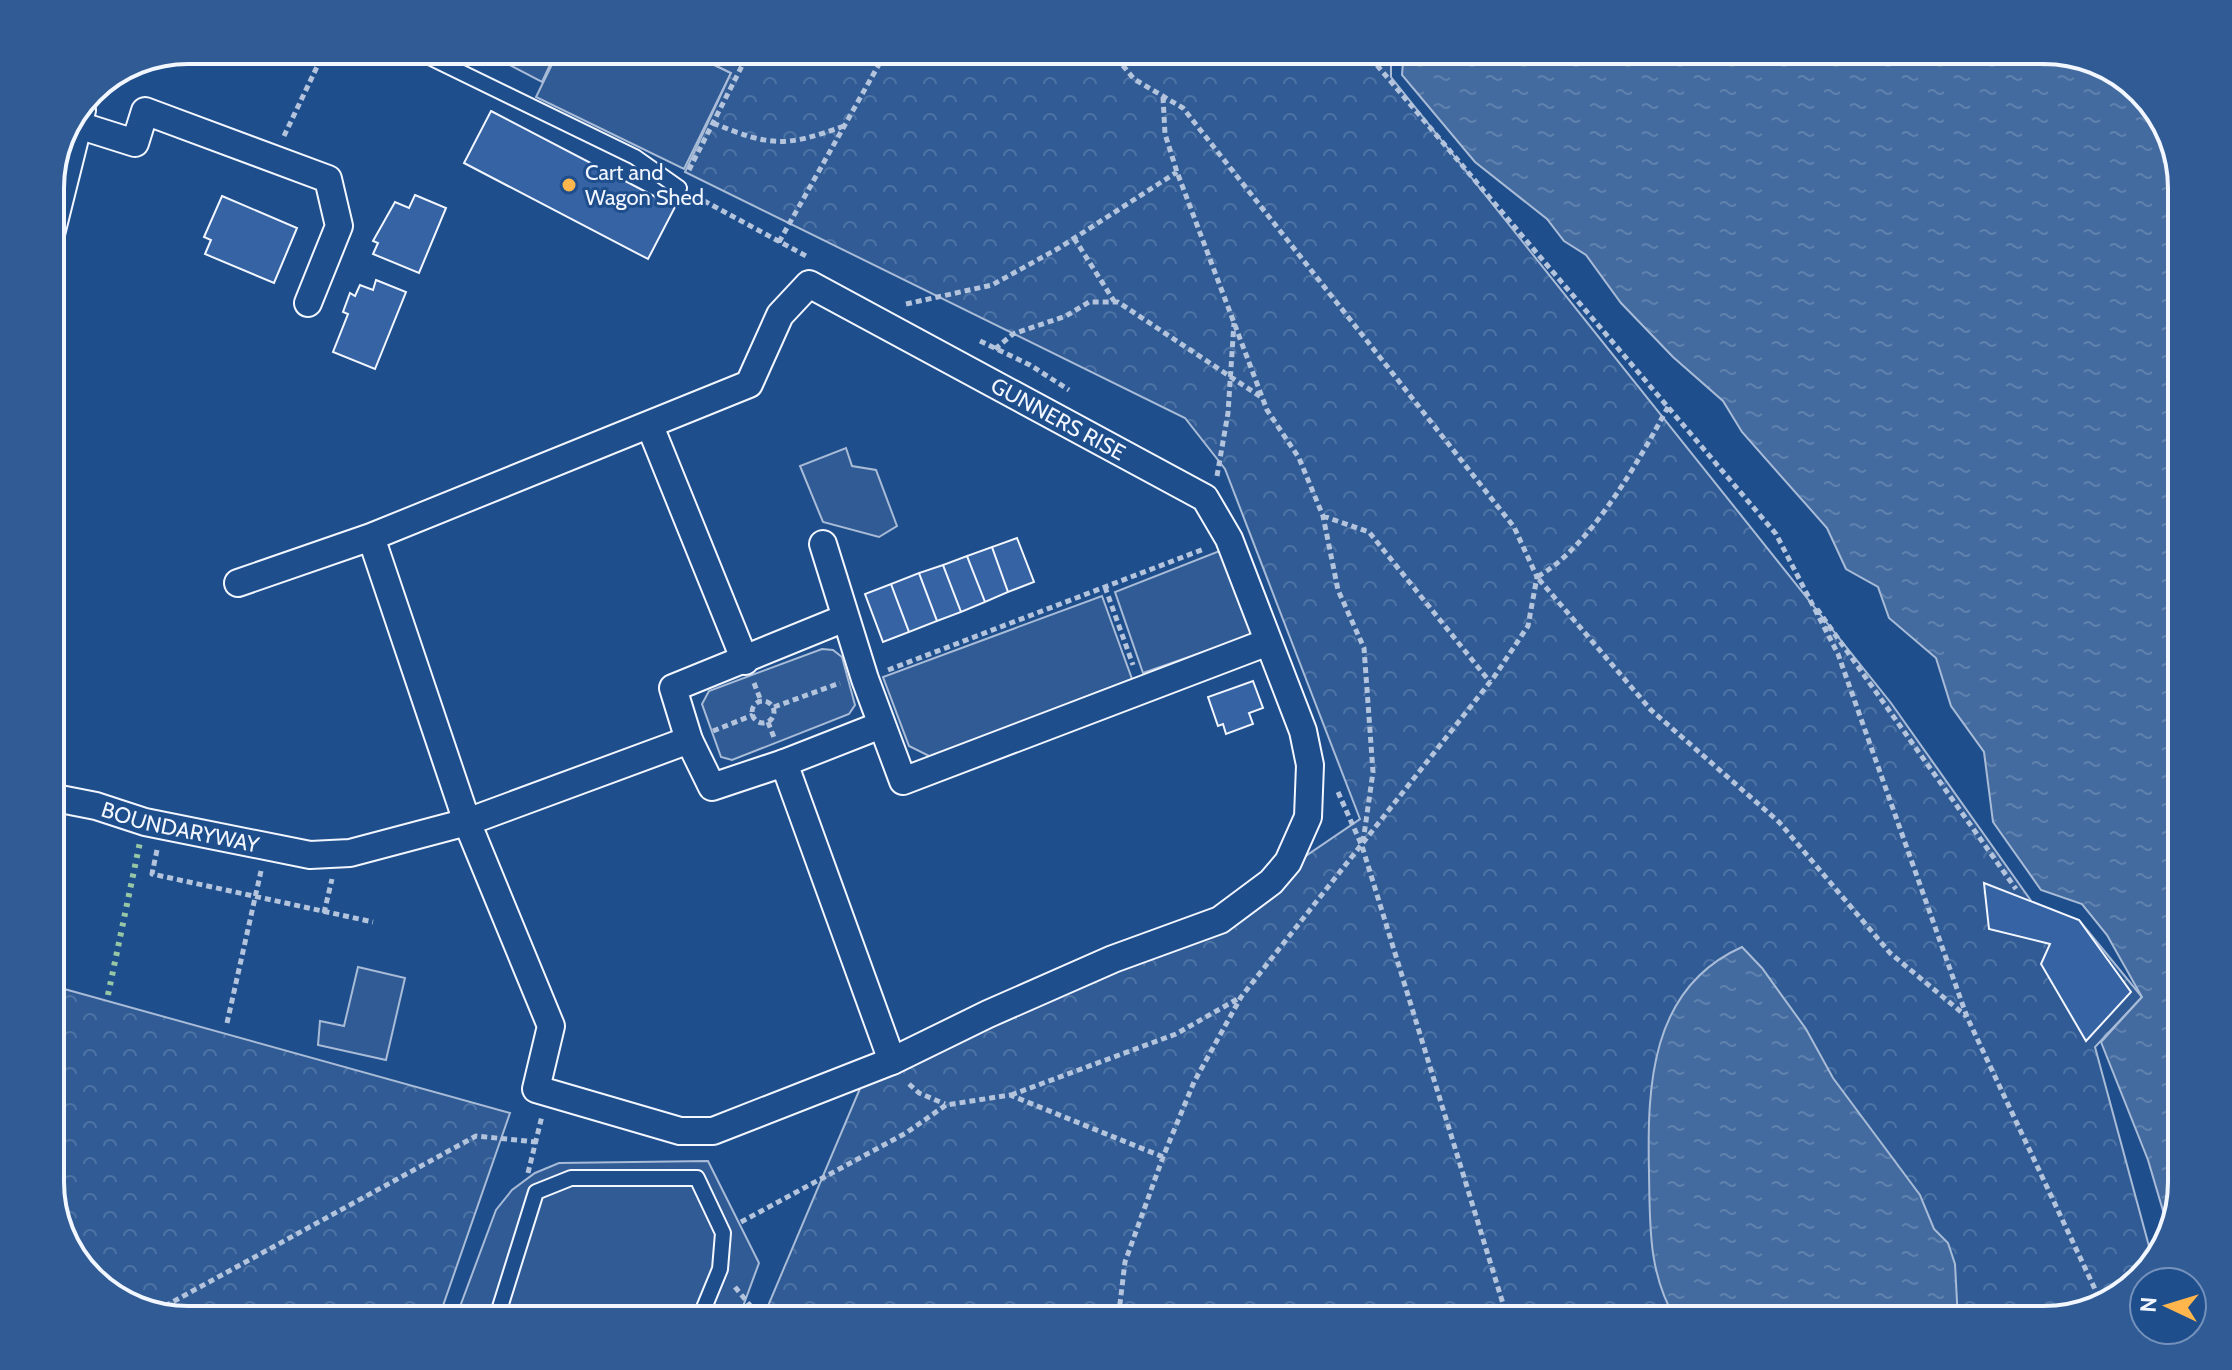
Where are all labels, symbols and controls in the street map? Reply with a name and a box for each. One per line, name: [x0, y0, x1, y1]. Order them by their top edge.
place label: Cart and Wagon Shed: [585, 159, 704, 211]
marker: Cart and Wagon Shed: [560, 176, 578, 194]
street label: GUNNERS RISE: [986, 371, 1130, 466]
street label: BOUNDARYWAY: [98, 795, 262, 858]
north arrow: [2128, 1266, 2208, 1346]
text: N: [2135, 1296, 2163, 1313]

